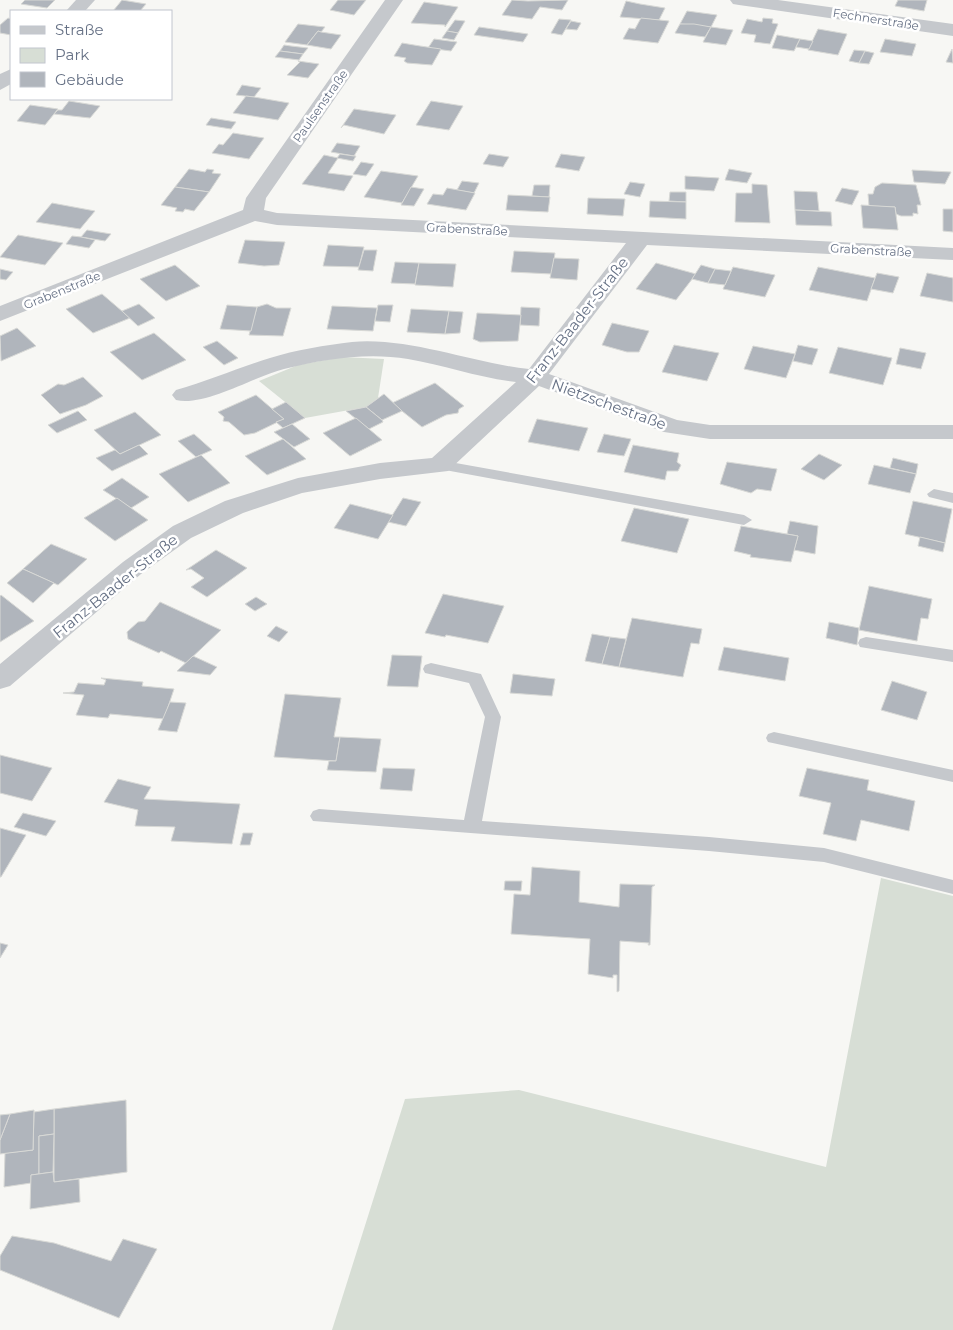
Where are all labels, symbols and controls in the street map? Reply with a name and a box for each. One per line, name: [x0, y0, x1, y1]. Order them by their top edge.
street label: Fechnerstraße: [832, 5, 920, 33]
legend: [10, 10, 172, 100]
text: Straße: [55, 20, 104, 39]
text: Park: [55, 45, 89, 64]
street label: Paulsenstraße: [289, 67, 351, 145]
text: Gebäude: [55, 70, 124, 89]
street label: Grabenstraße: [426, 219, 508, 239]
street label: Grabenstraße: [830, 240, 912, 260]
street label: Franz-Baader-Straße: [522, 253, 632, 387]
street label: Grabenstraße: [21, 268, 103, 312]
street label: Nietzschestraße: [549, 374, 669, 434]
street label: Franz-Baader-Straße: [49, 530, 181, 642]

